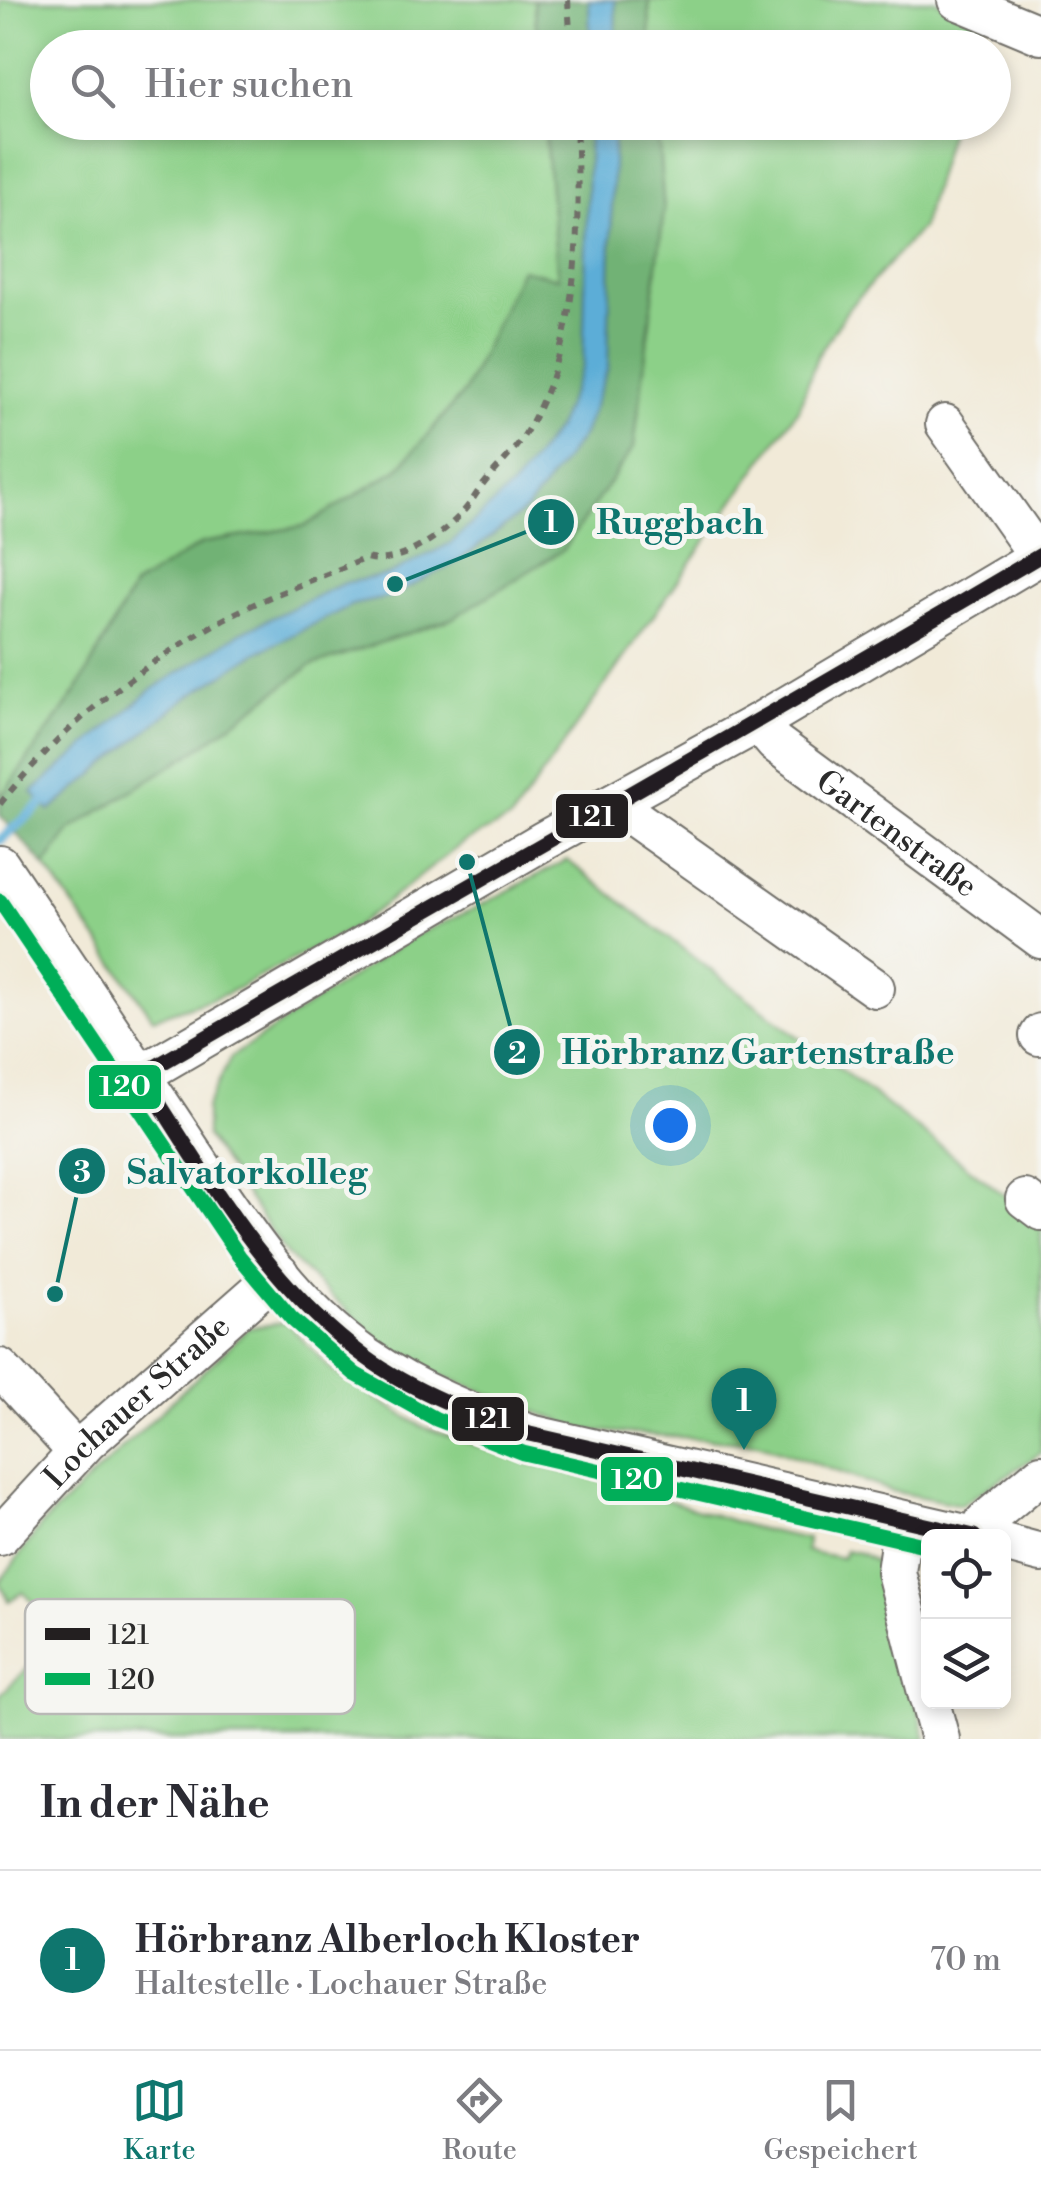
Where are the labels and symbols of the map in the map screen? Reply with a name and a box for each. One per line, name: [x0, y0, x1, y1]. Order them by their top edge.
callout: Ruggbach: [526, 489, 783, 554]
text: Ruggbach: [596, 502, 764, 545]
text: 1: [544, 504, 559, 542]
street label: Gartenstraße: [808, 761, 985, 906]
line badge: 121: [554, 792, 630, 840]
text: 121: [569, 800, 615, 835]
callout: Hörbranz Gartenstraße: [492, 1020, 975, 1085]
text: Hörbranz Gartenstraße: [562, 1032, 954, 1075]
text: 2: [508, 1035, 526, 1073]
line badge: 120: [87, 1063, 163, 1111]
text: 120: [99, 1070, 151, 1105]
your location: [645, 1100, 696, 1151]
callout: Salvatorkolleg: [57, 1139, 388, 1204]
text: Salvatorkolleg: [127, 1152, 368, 1195]
text: 3: [73, 1154, 91, 1192]
street label: Lochauer Straße: [35, 1307, 239, 1497]
pin: 1: [712, 1368, 776, 1450]
line badge: 121: [450, 1395, 526, 1443]
text: 121: [465, 1402, 511, 1437]
line badge: 120: [599, 1455, 675, 1503]
text: 120: [611, 1463, 663, 1498]
legend: [25, 1599, 355, 1714]
text: 121: [108, 1618, 149, 1653]
text: 120: [108, 1663, 155, 1698]

